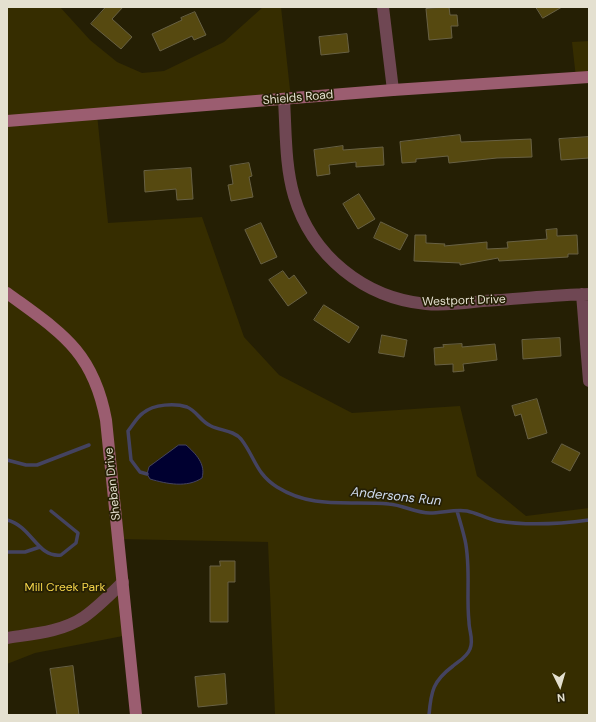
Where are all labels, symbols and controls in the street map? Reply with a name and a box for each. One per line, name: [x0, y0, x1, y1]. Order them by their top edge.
street label: Shields Road: [262, 88, 334, 108]
street label: Westport Drive: [422, 292, 506, 310]
street label: Sheban Drive: [102, 447, 124, 521]
water label: Andersons Run: [350, 484, 442, 510]
park label: Mill Creek Park: [25, 581, 105, 595]
north arrow: [540, 666, 580, 706]
text: N: [556, 691, 566, 705]

